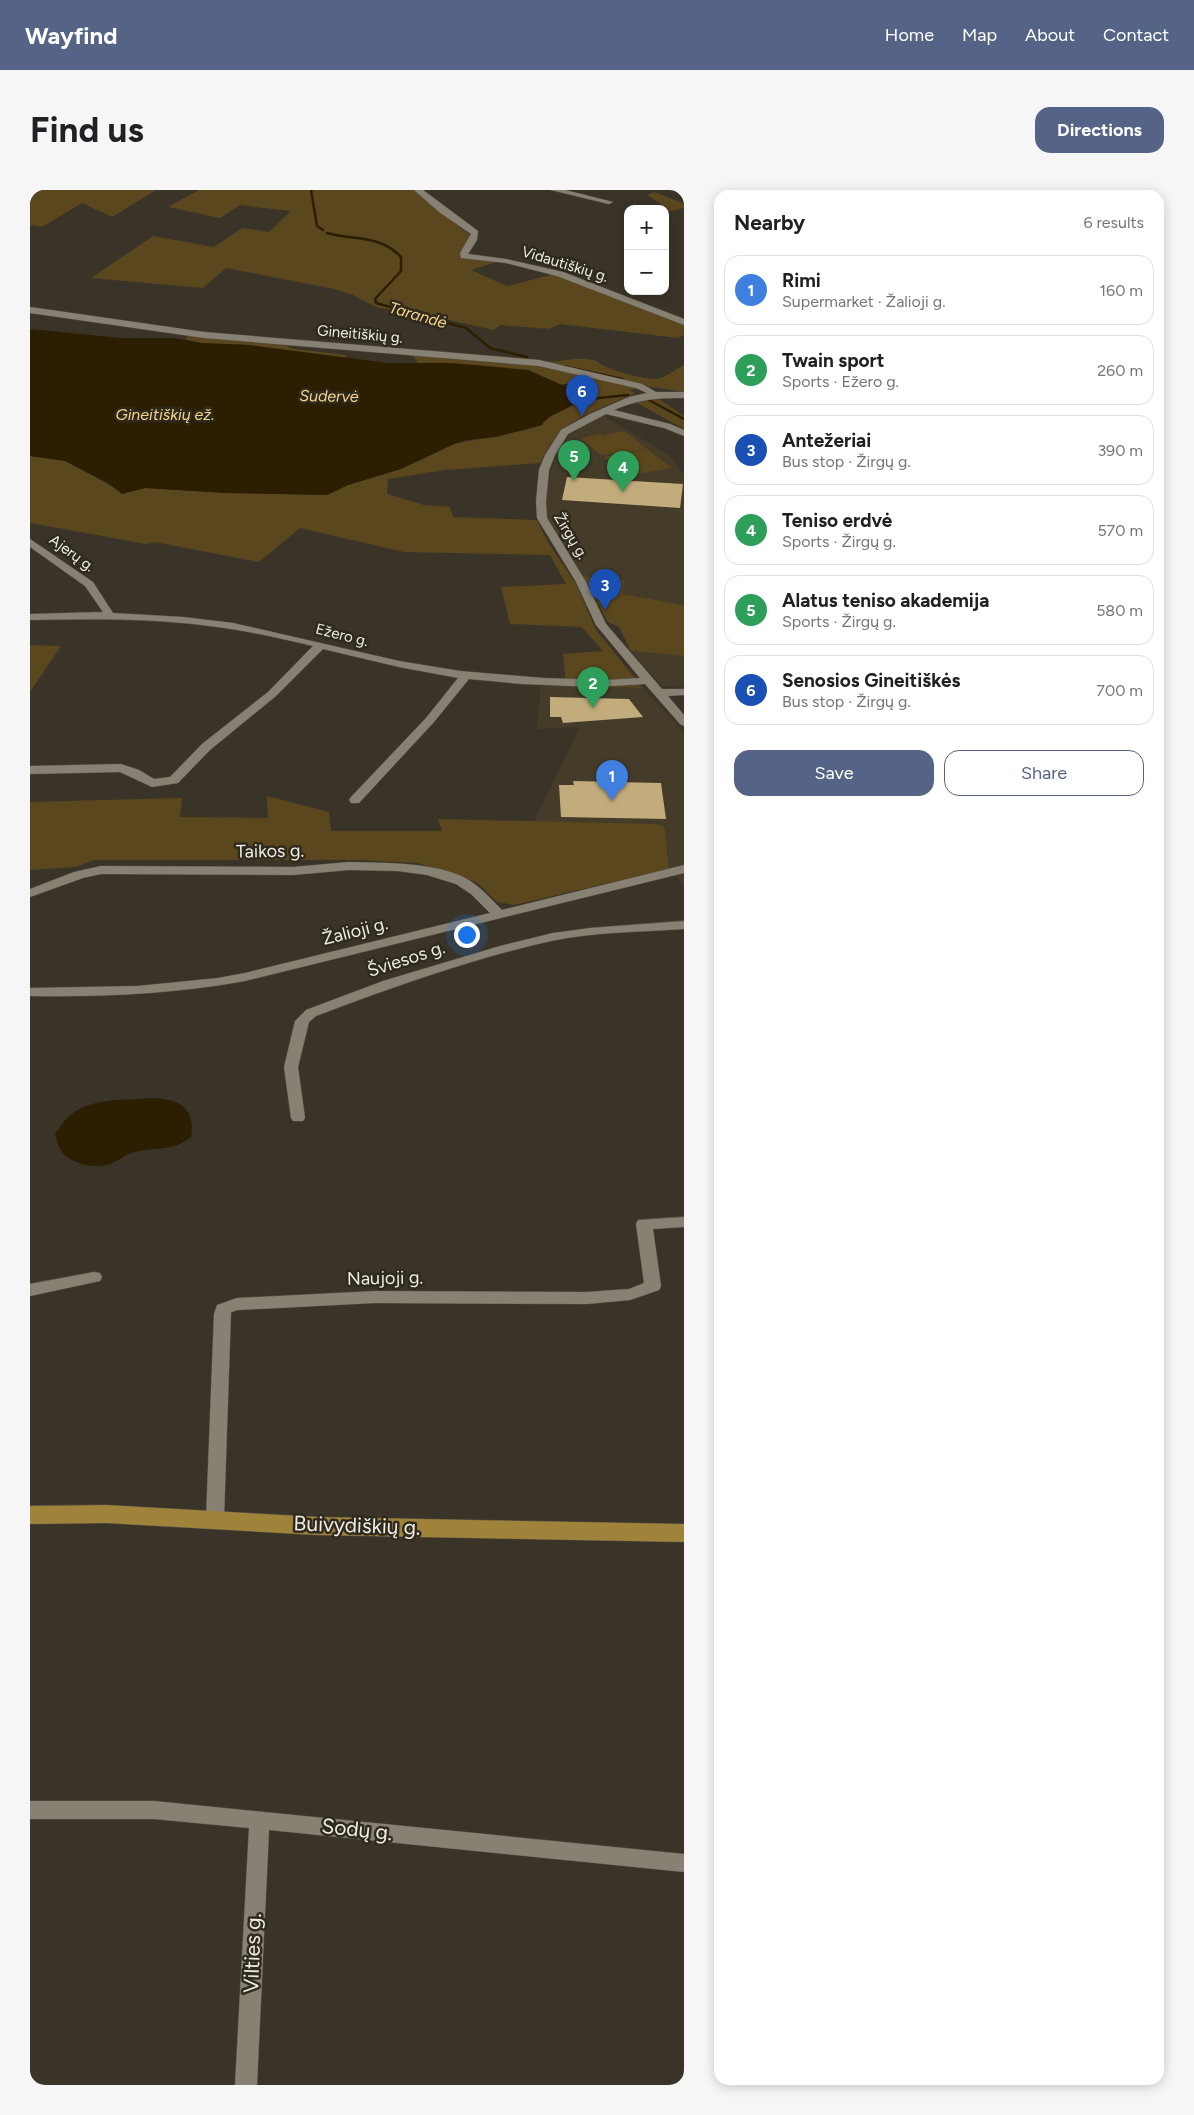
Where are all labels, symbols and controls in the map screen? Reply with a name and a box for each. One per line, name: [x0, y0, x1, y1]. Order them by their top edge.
text: Wayfind: [25, 21, 118, 50]
text: Home: [885, 24, 934, 46]
text: Map: [962, 24, 997, 46]
text: About: [1025, 24, 1075, 46]
text: Contact: [1103, 24, 1169, 46]
button: Directions: [1035, 107, 1164, 153]
text: Find us: [30, 109, 144, 151]
map controls: [624, 205, 669, 295]
button: +: [624, 205, 669, 250]
text: Nearby: [734, 210, 805, 235]
text: 6 results: [1083, 213, 1144, 232]
street label: Vidautiškių g.: [519, 242, 611, 286]
button: −: [624, 250, 669, 295]
text: Rimi: [782, 269, 821, 292]
text: 1: [748, 281, 754, 300]
text: 160 m: [1100, 281, 1143, 300]
text: Supermarket · Žalioji g.: [782, 292, 946, 311]
water label: Tarandė: [387, 298, 449, 332]
street label: Gineitiškių g.: [316, 321, 404, 347]
text: Twain sport: [782, 349, 884, 372]
text: 2: [746, 361, 756, 380]
text: 260 m: [1097, 361, 1143, 380]
text: Sports · Ežero g.: [782, 372, 899, 391]
pin: 6: [566, 375, 598, 416]
water label: Sudervė: [299, 386, 359, 406]
water label: Gineitiškių ež.: [115, 405, 215, 424]
text: Antežeriai: [782, 429, 871, 452]
pin: 5: [558, 440, 590, 481]
text: 3: [747, 441, 755, 460]
text: 390 m: [1097, 441, 1143, 460]
pin: 4: [607, 451, 639, 492]
text: Bus stop · Žirgų g.: [782, 452, 911, 471]
text: Teniso erdvė: [782, 509, 892, 532]
street label: Žirgų g.: [550, 510, 592, 562]
text: 4: [746, 521, 756, 540]
text: 570 m: [1097, 521, 1143, 540]
street label: Ajerų g.: [46, 531, 98, 575]
text: Sports · Žirgų g.: [782, 532, 896, 551]
pin: 3: [589, 569, 621, 610]
text: Alatus teniso akademija: [782, 589, 989, 612]
text: 5: [746, 601, 756, 620]
text: 580 m: [1096, 601, 1143, 620]
text: Sports · Žirgų g.: [782, 612, 896, 631]
street label: Ežero g.: [314, 620, 370, 650]
pin: 2: [577, 667, 609, 708]
text: Senosios Gineitiškės: [782, 669, 960, 692]
text: 6: [746, 681, 756, 700]
text: 700 m: [1096, 681, 1143, 700]
text: Bus stop · Žirgų g.: [782, 692, 911, 711]
button: Save: [734, 750, 934, 796]
button: Share: [944, 750, 1144, 796]
pin: 1: [596, 760, 628, 801]
street label: Taikos g.: [236, 839, 304, 863]
street label: Žalioji g.: [320, 912, 390, 950]
your location: [454, 922, 480, 948]
street label: Šviesos g.: [364, 936, 448, 982]
street label: Naujoji g.: [347, 1266, 423, 1290]
street label: Buivydiškių g.: [293, 1510, 421, 1540]
street label: Sodų g.: [320, 1813, 394, 1845]
street label: Vilties g.: [238, 1913, 266, 1993]

